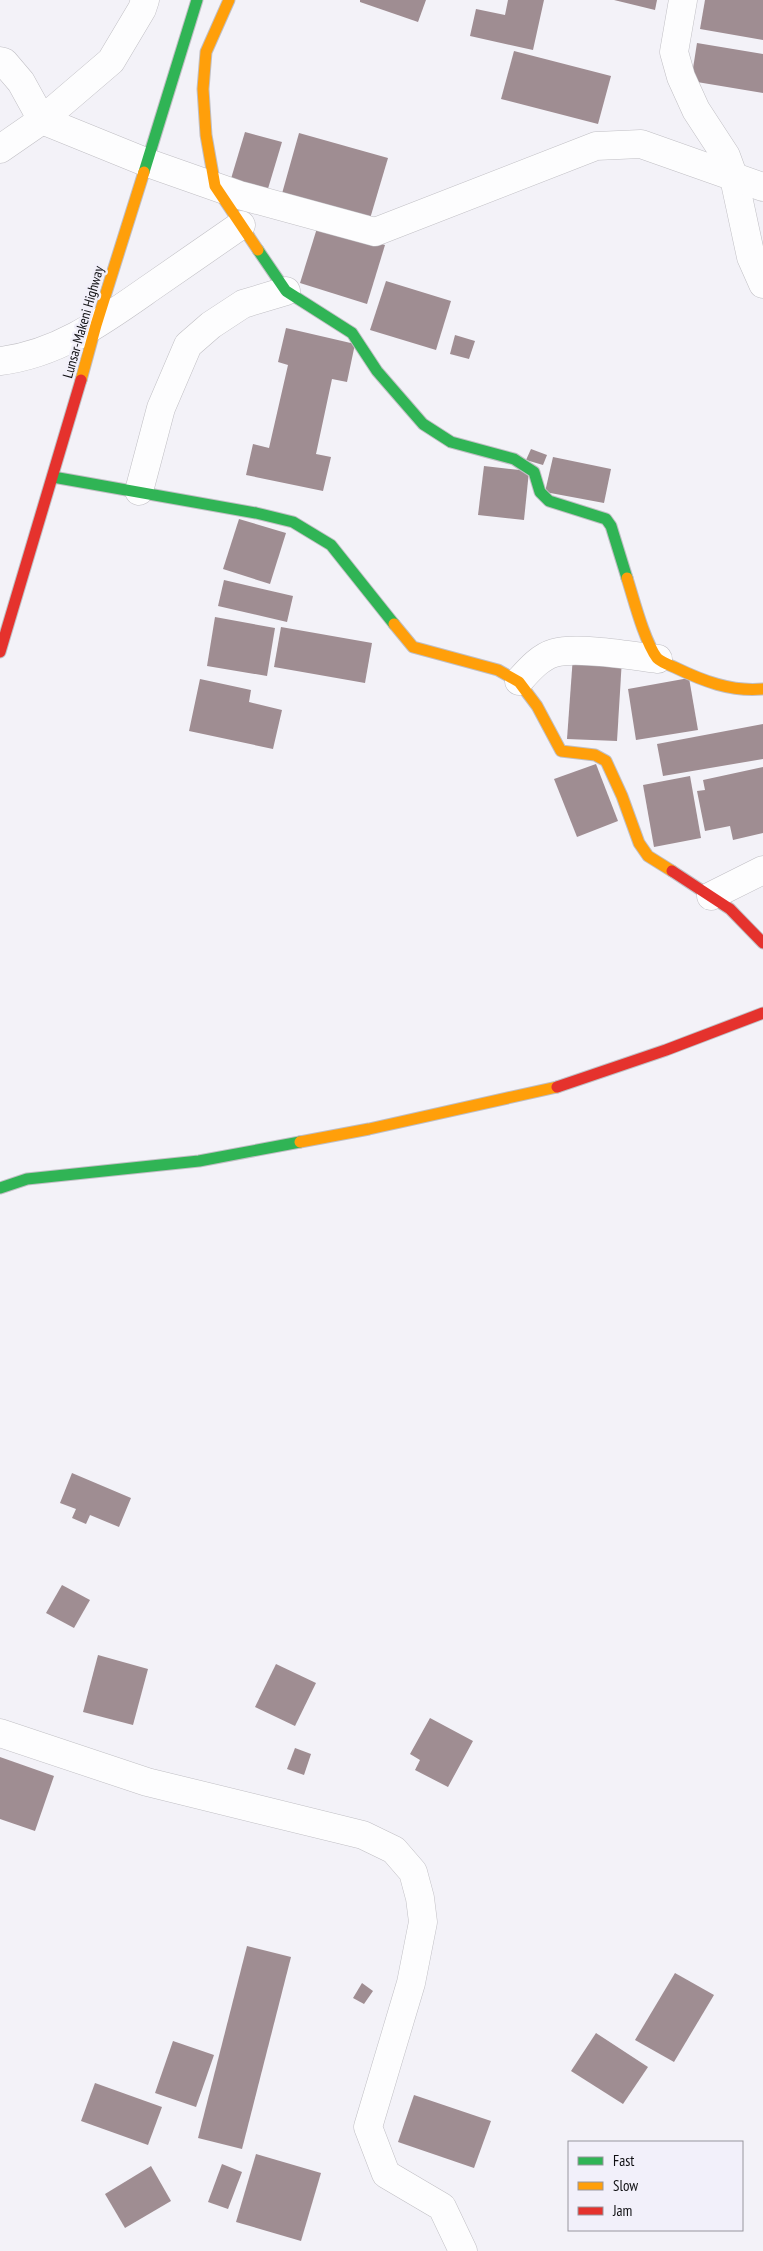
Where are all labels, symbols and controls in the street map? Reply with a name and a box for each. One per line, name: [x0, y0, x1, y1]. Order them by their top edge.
street label: Lunsar-Makeni Highway: [58, 263, 108, 380]
legend: [568, 2141, 743, 2231]
text: Fast: [613, 2151, 634, 2170]
text: Slow: [613, 2176, 638, 2195]
text: Jam: [612, 2201, 632, 2220]

